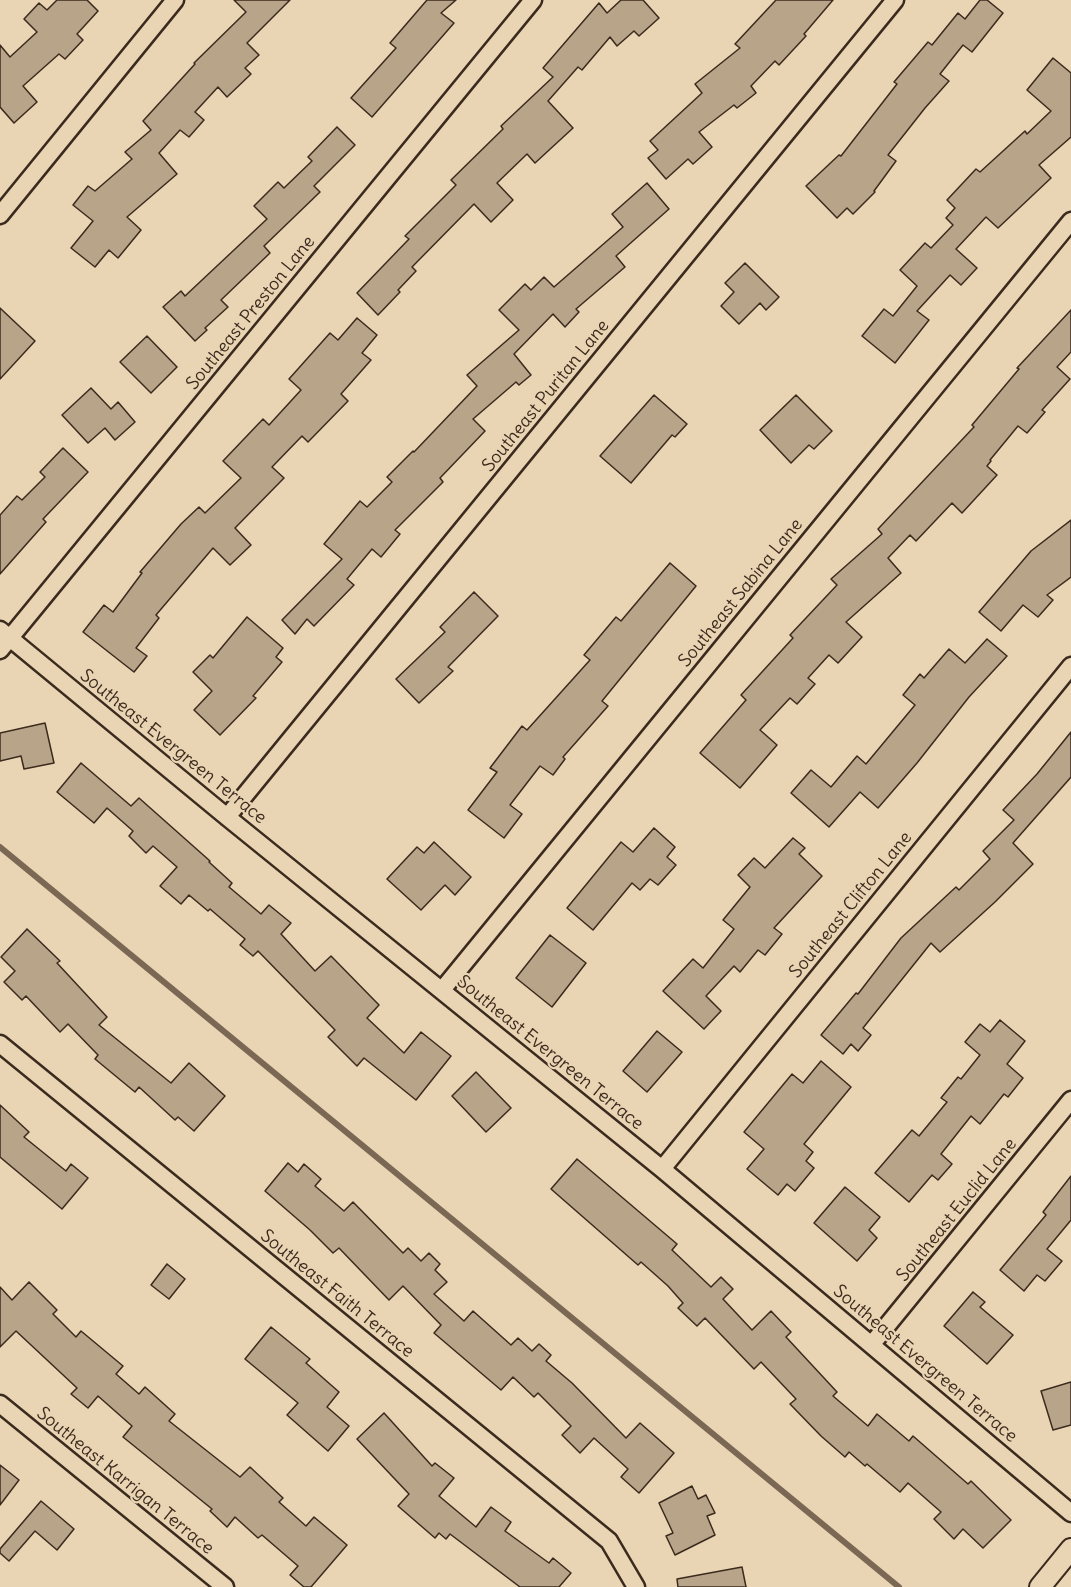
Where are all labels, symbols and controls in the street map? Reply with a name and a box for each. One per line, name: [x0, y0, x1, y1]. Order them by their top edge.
street label: Southeast Preston Lane: [182, 232, 320, 394]
street label: Southeast Puritan Lane: [478, 316, 614, 476]
street label: Southeast Sabina Lane: [674, 514, 808, 672]
street label: Southeast Evergreen Terrace: [75, 665, 271, 829]
street label: Southeast Clifton Lane: [785, 827, 917, 983]
street label: Southeast Evergreen Terrace: [452, 971, 648, 1135]
street label: Southeast Euclid Lane: [892, 1134, 1022, 1286]
street label: Southeast Faith Terrace: [256, 1225, 418, 1363]
street label: Southeast Evergreen Terrace: [829, 1281, 1021, 1447]
street label: Southeast Karrigan Terrace: [32, 1403, 218, 1559]

